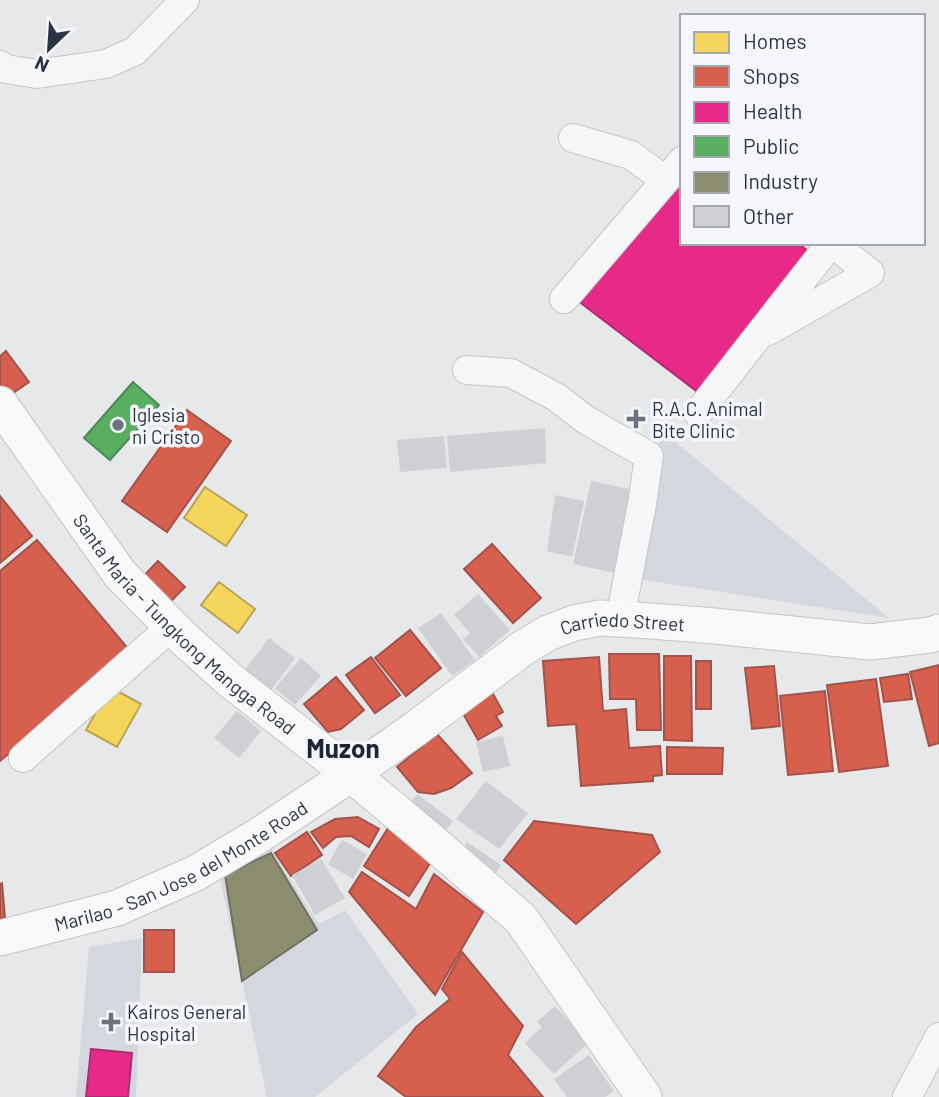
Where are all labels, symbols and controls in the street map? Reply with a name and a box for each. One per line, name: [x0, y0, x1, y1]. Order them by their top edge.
north arrow: [14, 14, 84, 84]
legend: [680, 14, 925, 245]
text: Homes: [743, 28, 807, 53]
text: N: [31, 52, 52, 78]
text: Shops: [743, 63, 800, 88]
text: Health: [743, 98, 802, 123]
text: Public: [743, 133, 799, 158]
text: Industry: [743, 168, 818, 193]
text: Other: [743, 203, 794, 228]
place label: R.A.C. Animal Bite Clinic: [652, 397, 763, 442]
place label: Iglesia ni Cristo: [132, 403, 200, 448]
marker: R.A.C. Animal Bite Clinic: [626, 409, 646, 429]
marker: Iglesia ni Cristo: [110, 417, 126, 433]
street label: Santa Maria - Tungkong Mangga Road: [69, 509, 301, 739]
street label: Carriedo Street: [556, 606, 686, 639]
district label: Muzon: [306, 732, 380, 763]
street label: Marilao - San Jose del Monte Road: [52, 795, 311, 935]
place label: Kairos General Hospital: [127, 1000, 246, 1045]
marker: Kairos General Hospital: [101, 1012, 121, 1032]

